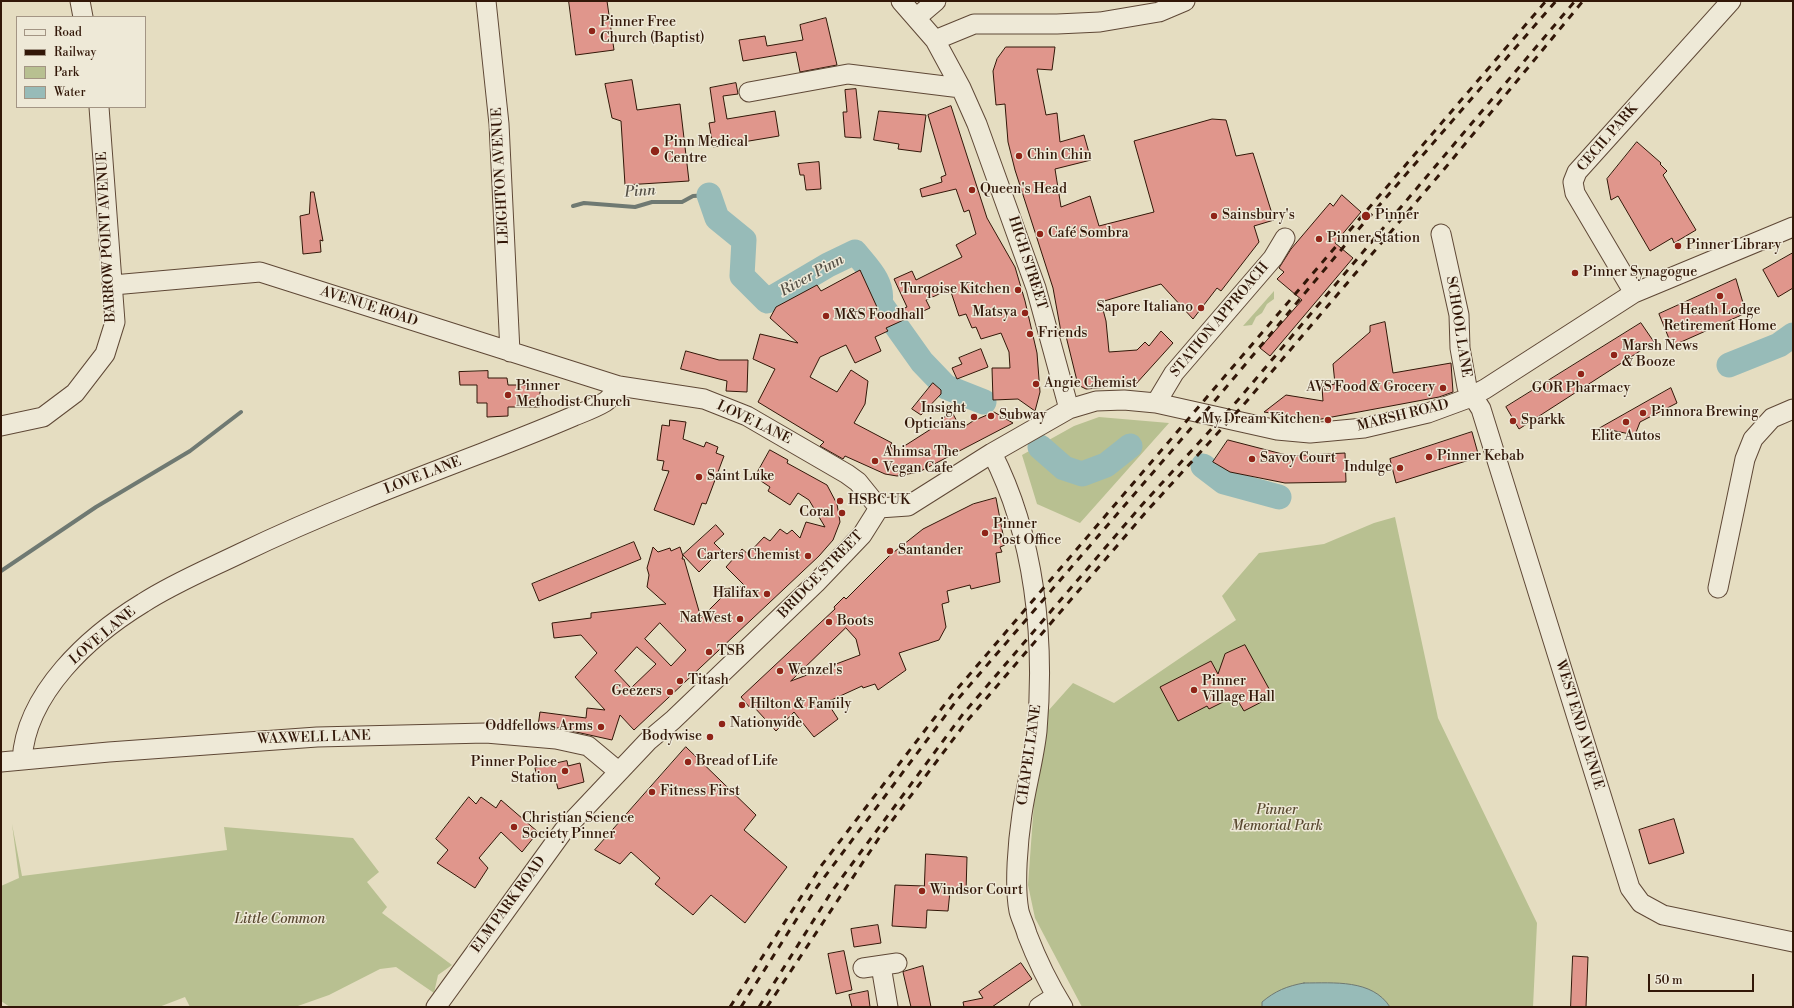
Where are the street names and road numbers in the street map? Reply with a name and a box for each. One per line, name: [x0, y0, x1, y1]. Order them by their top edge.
street label: CECIL PARK: [1574, 101, 1642, 175]
street label: LEIGHTON AVENUE: [489, 107, 513, 245]
street label: BARROW POINT AVENUE: [94, 151, 120, 323]
street label: HIGH STREET: [1004, 214, 1050, 312]
street label: STATION APPROACH: [1167, 259, 1273, 381]
street label: SCHOOL LANE: [1442, 275, 1474, 379]
street label: AVENUE ROAD: [318, 283, 420, 331]
street label: MARSH ROAD: [1355, 396, 1451, 436]
street label: LOVE LANE: [714, 398, 794, 448]
street label: LOVE LANE: [382, 454, 464, 498]
street label: BRIDGE STREET: [775, 528, 867, 622]
street label: LOVE LANE: [67, 603, 139, 669]
street label: WEST END AVENUE: [1551, 658, 1607, 792]
street label: CHAPEL LANE: [1015, 704, 1045, 806]
street label: WAXWELL LANE: [257, 728, 371, 748]
street label: ELM PARK ROAD: [468, 853, 550, 957]

